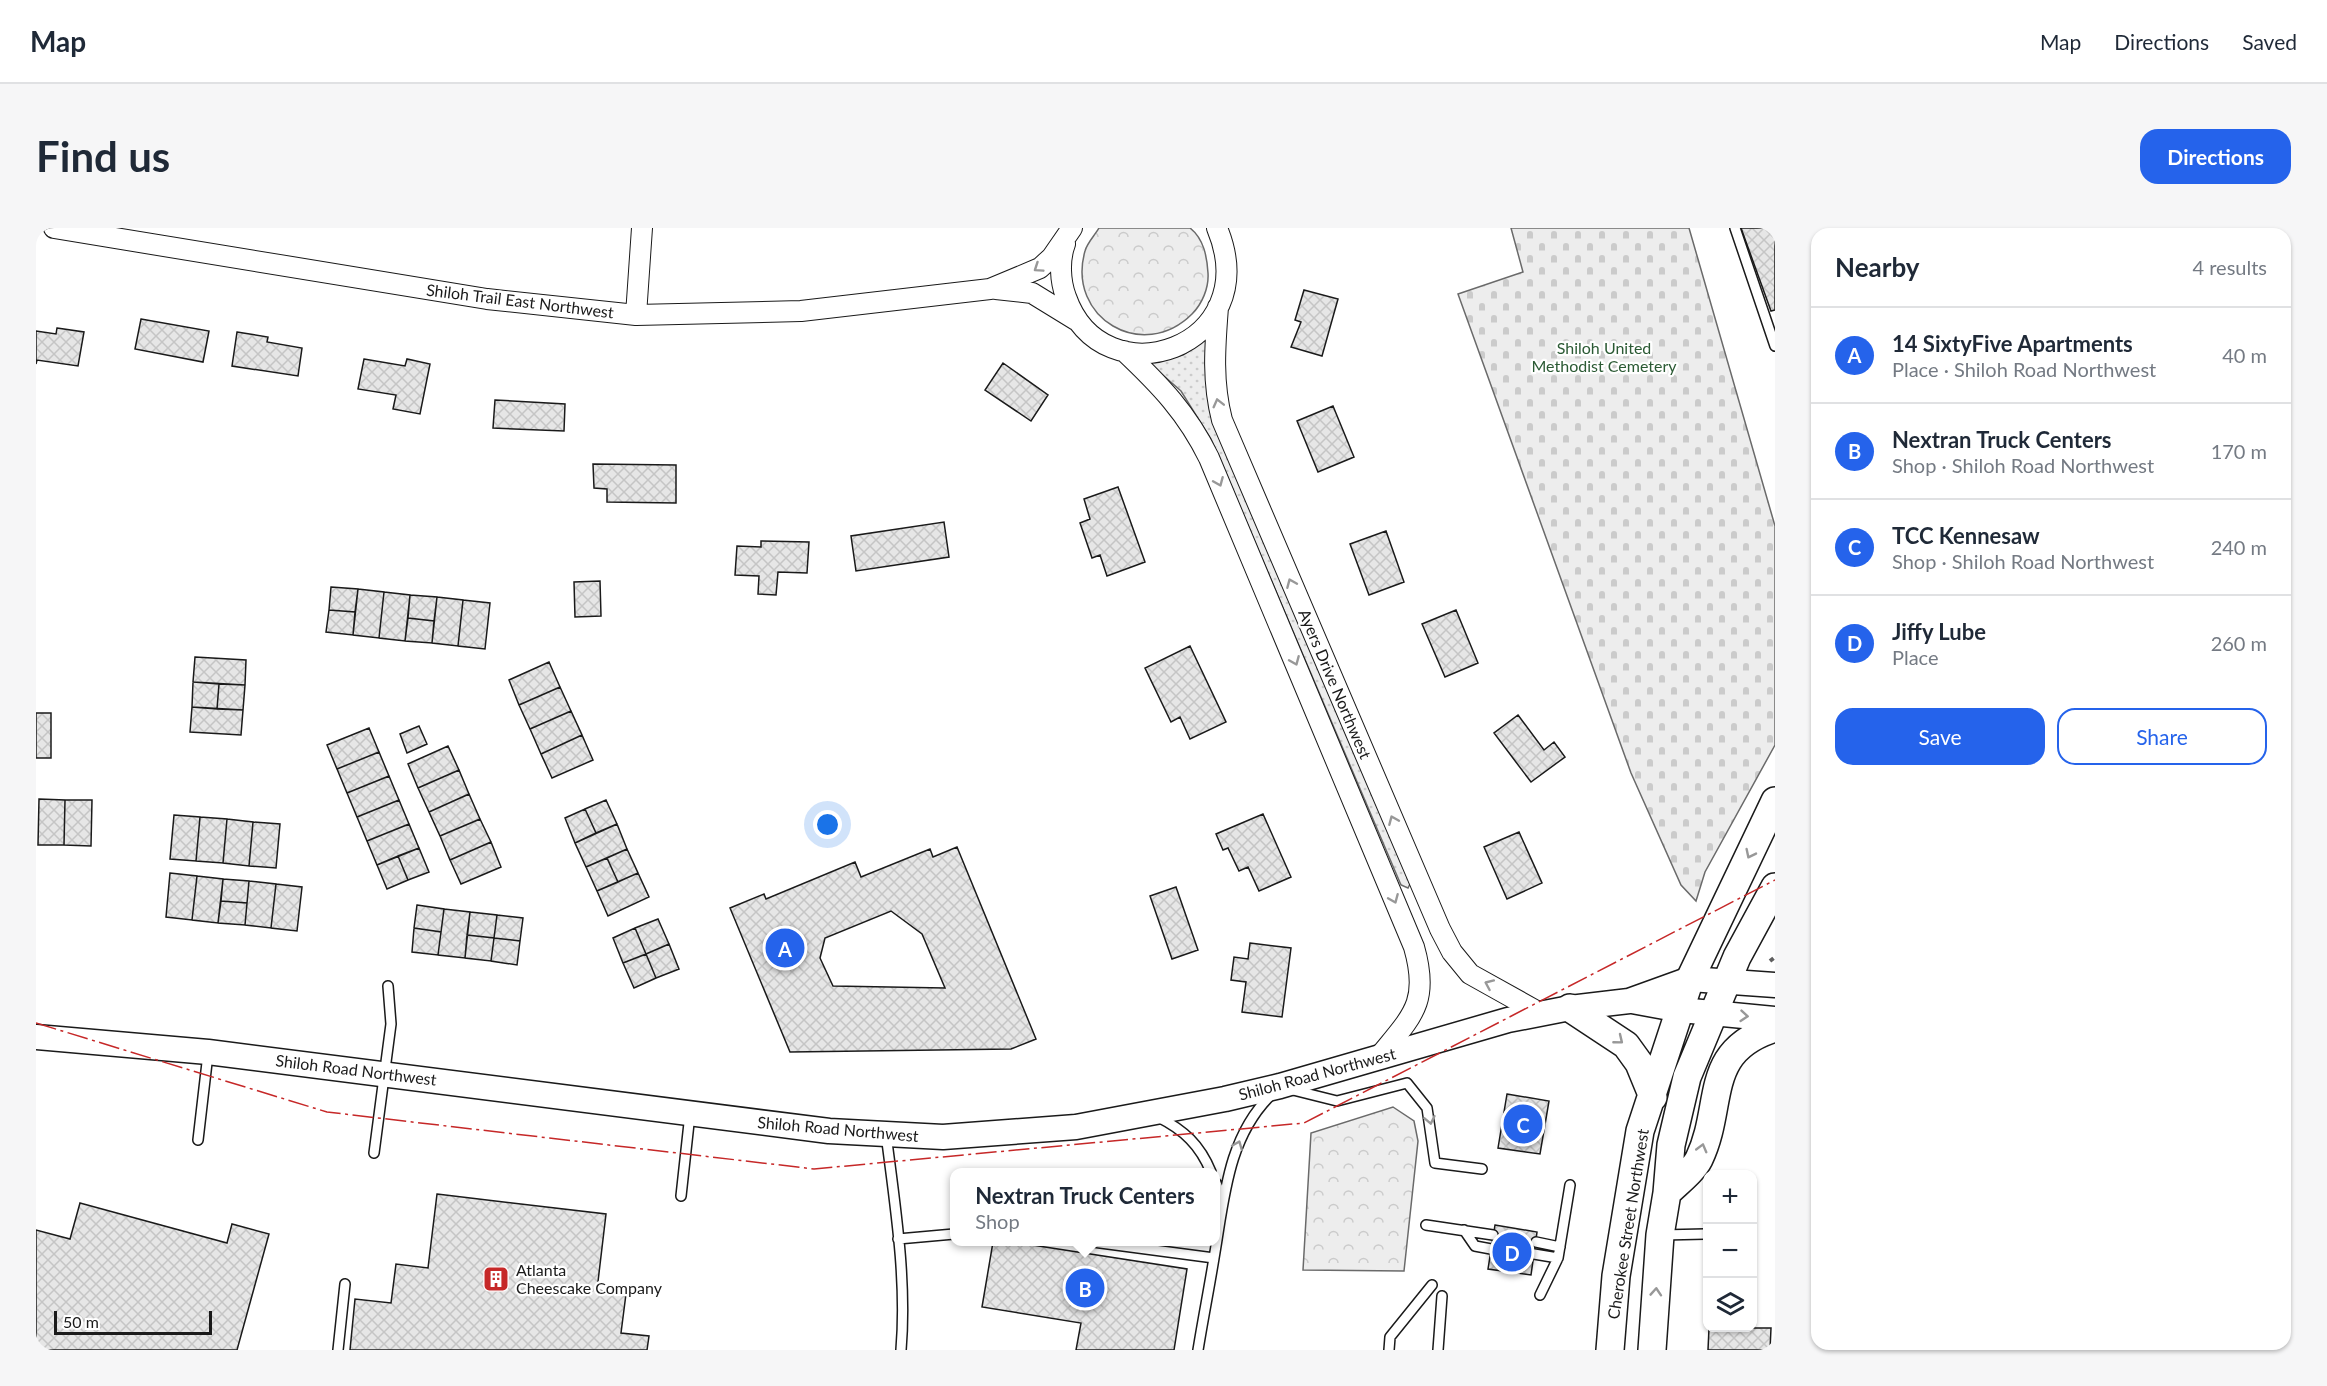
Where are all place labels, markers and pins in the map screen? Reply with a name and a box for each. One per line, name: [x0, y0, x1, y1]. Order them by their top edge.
pin: A: [766, 926, 804, 970]
pin: C: [1504, 1102, 1542, 1146]
pin: D: [1492, 1230, 1532, 1274]
place label: Atlanta Cheescake Company: [516, 1260, 663, 1297]
building icon: Atlanta Cheescake Company: [481, 1264, 511, 1294]
pin: B: [1066, 1266, 1104, 1310]

